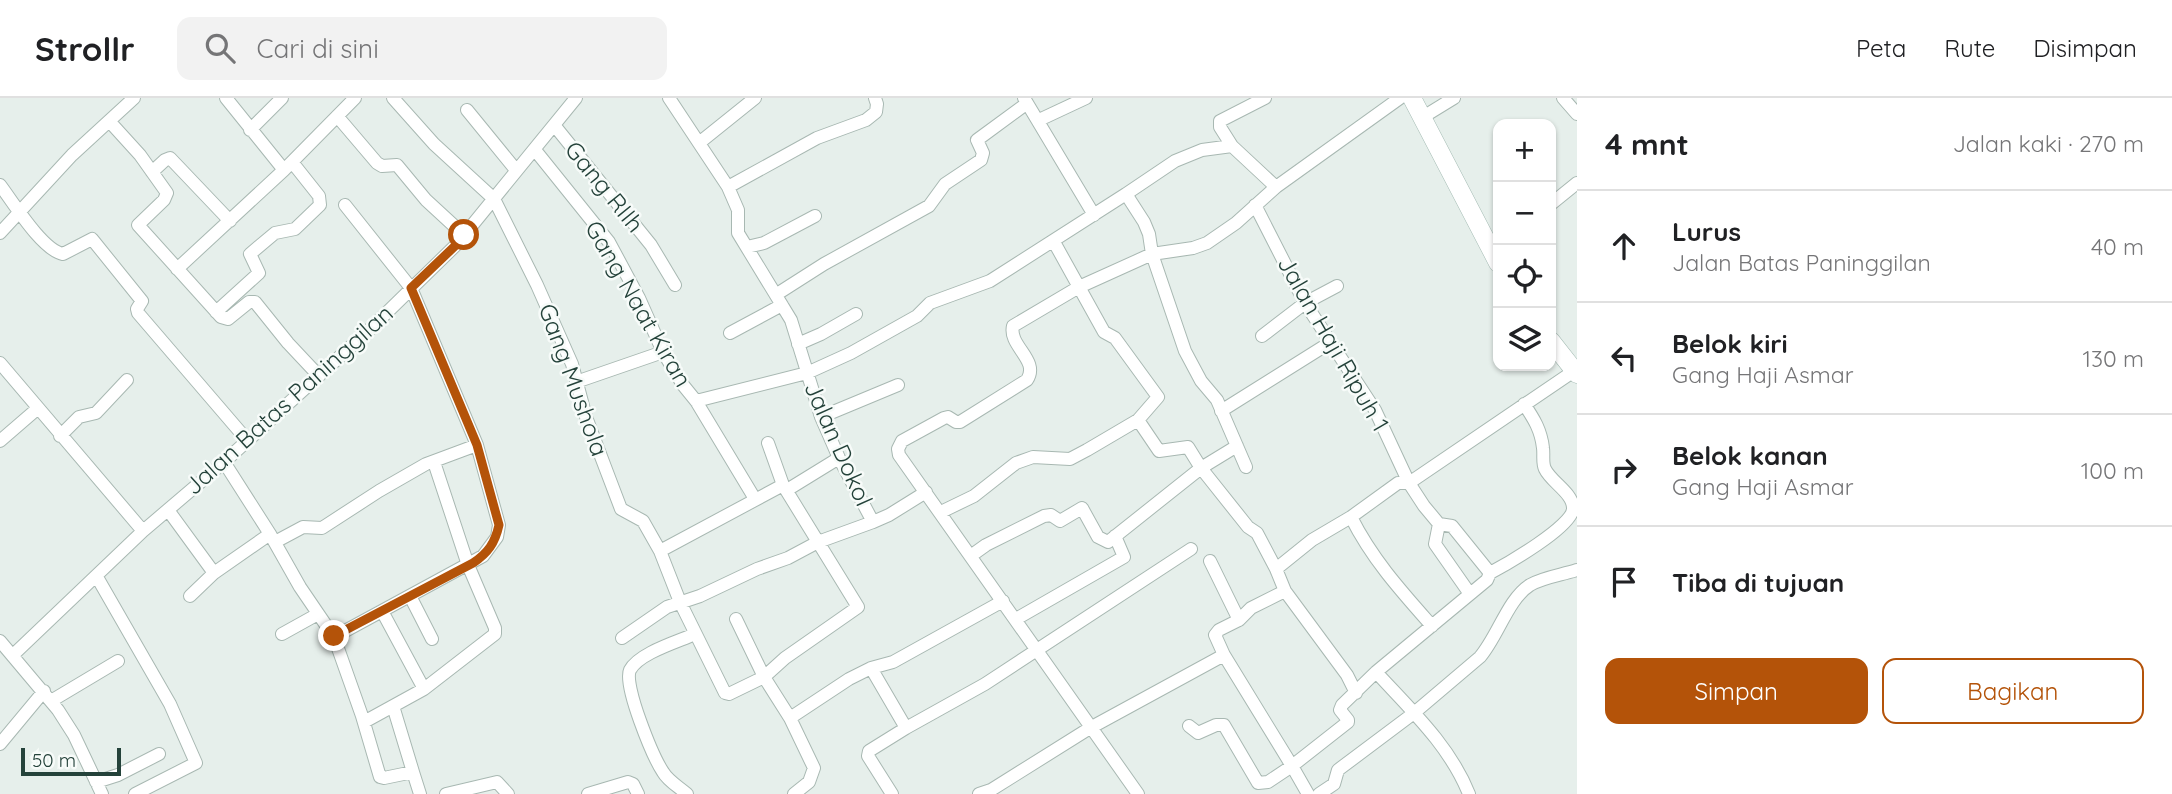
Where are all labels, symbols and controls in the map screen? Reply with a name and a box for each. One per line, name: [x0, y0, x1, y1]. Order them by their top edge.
search box: [177, 17, 667, 80]
text: Strollr: [35, 28, 135, 69]
icon: search: [201, 29, 239, 67]
text: Cari di sini: [257, 32, 379, 65]
text: Peta: [1856, 33, 1906, 63]
text: Rute: [1944, 33, 1995, 63]
text: Disimpan: [2033, 33, 2137, 63]
map controls: [1493, 119, 1556, 371]
button: +: [1493, 119, 1556, 182]
text: 4 mnt: [1605, 125, 1689, 163]
text: Jalan kaki · 270 m: [1953, 129, 2144, 158]
street label: Gang RIIh: [559, 135, 651, 238]
button: −: [1493, 182, 1556, 245]
street label: Gang Naat Kiran: [579, 215, 699, 392]
text: Lurus: [1672, 215, 1741, 248]
route start: [448, 219, 479, 250]
icon: ahead: [1605, 227, 1643, 265]
text: 40 m: [2091, 232, 2144, 261]
button: locate: [1493, 245, 1556, 308]
text: Jalan Batas Paninggilan: [1672, 248, 1931, 277]
street label: Jalan Haji Ripuh 1: [1272, 251, 1396, 436]
street label: Jalan Batas Paninggilan: [178, 298, 399, 501]
street label: Gang Mushola: [532, 299, 615, 460]
button: layers: [1493, 308, 1556, 371]
text: Belok kiri: [1672, 327, 1788, 360]
icon: left: [1605, 339, 1643, 377]
text: 130 m: [2082, 344, 2144, 373]
text: Gang Haji Asmar: [1672, 360, 1854, 389]
street label: Jalan Dokol: [798, 377, 880, 510]
text: Belok kanan: [1672, 439, 1828, 472]
icon: right: [1605, 451, 1643, 489]
text: 100 m: [2081, 456, 2144, 485]
text: Gang Haji Asmar: [1672, 472, 1854, 501]
icon: arrive: [1605, 563, 1643, 601]
text: Tiba di tujuan: [1672, 566, 1844, 599]
route end: [318, 620, 349, 651]
button: Simpan: [1605, 658, 1868, 724]
button: Bagikan: [1882, 658, 2144, 724]
scale bar: [21, 745, 121, 777]
text: 50 m: [32, 748, 76, 772]

